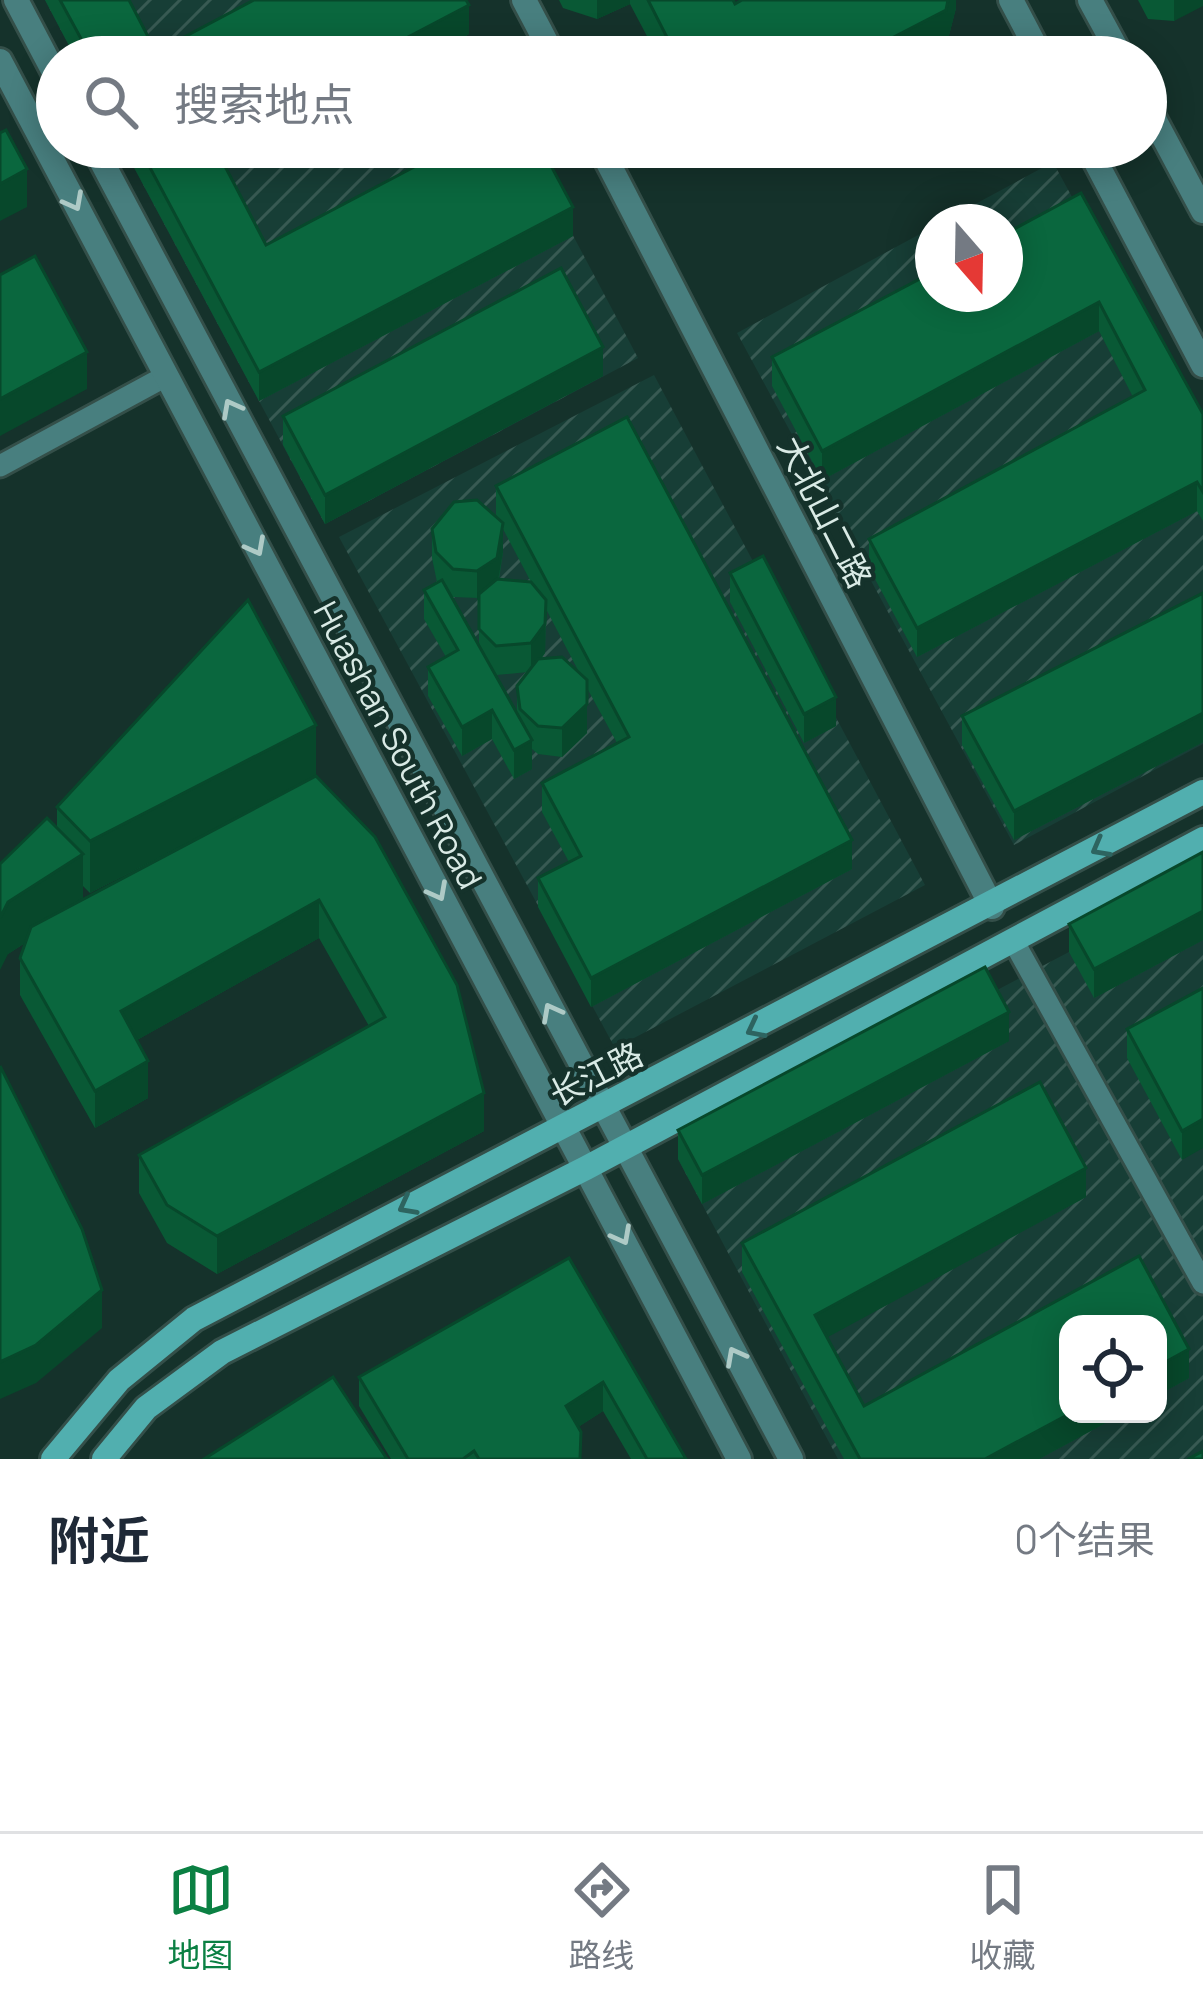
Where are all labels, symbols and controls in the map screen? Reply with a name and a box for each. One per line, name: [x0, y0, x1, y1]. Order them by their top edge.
search box: [36, 36, 1167, 168]
icon: search: [78, 69, 144, 135]
text: 搜索地点: [174, 73, 354, 135]
one-way arrow: [60, 189, 83, 210]
north arrow: [915, 204, 1023, 312]
one-way arrow: [222, 399, 245, 420]
street label: 大北山二路: [768, 428, 883, 595]
one-way arrow: [242, 534, 265, 555]
street label: Huashan South Road: [304, 593, 493, 896]
one-way arrow: [1092, 834, 1113, 857]
one-way arrow: [424, 879, 447, 900]
one-way arrow: [542, 1003, 565, 1025]
one-way arrow: [746, 1015, 767, 1039]
street label: 长江路: [541, 1031, 650, 1116]
one-way arrow: [399, 1192, 420, 1215]
one-way arrow: [607, 1223, 630, 1245]
map controls: [1059, 1315, 1167, 1423]
button: locate: [1059, 1315, 1167, 1423]
one-way arrow: [726, 1347, 749, 1369]
text: 附近: [48, 1505, 150, 1574]
text: 0个结果: [1014, 1512, 1155, 1566]
tab: 地图: [168, 1857, 234, 1977]
tab: 路线: [569, 1857, 635, 1977]
tab: 收藏: [970, 1857, 1036, 1977]

